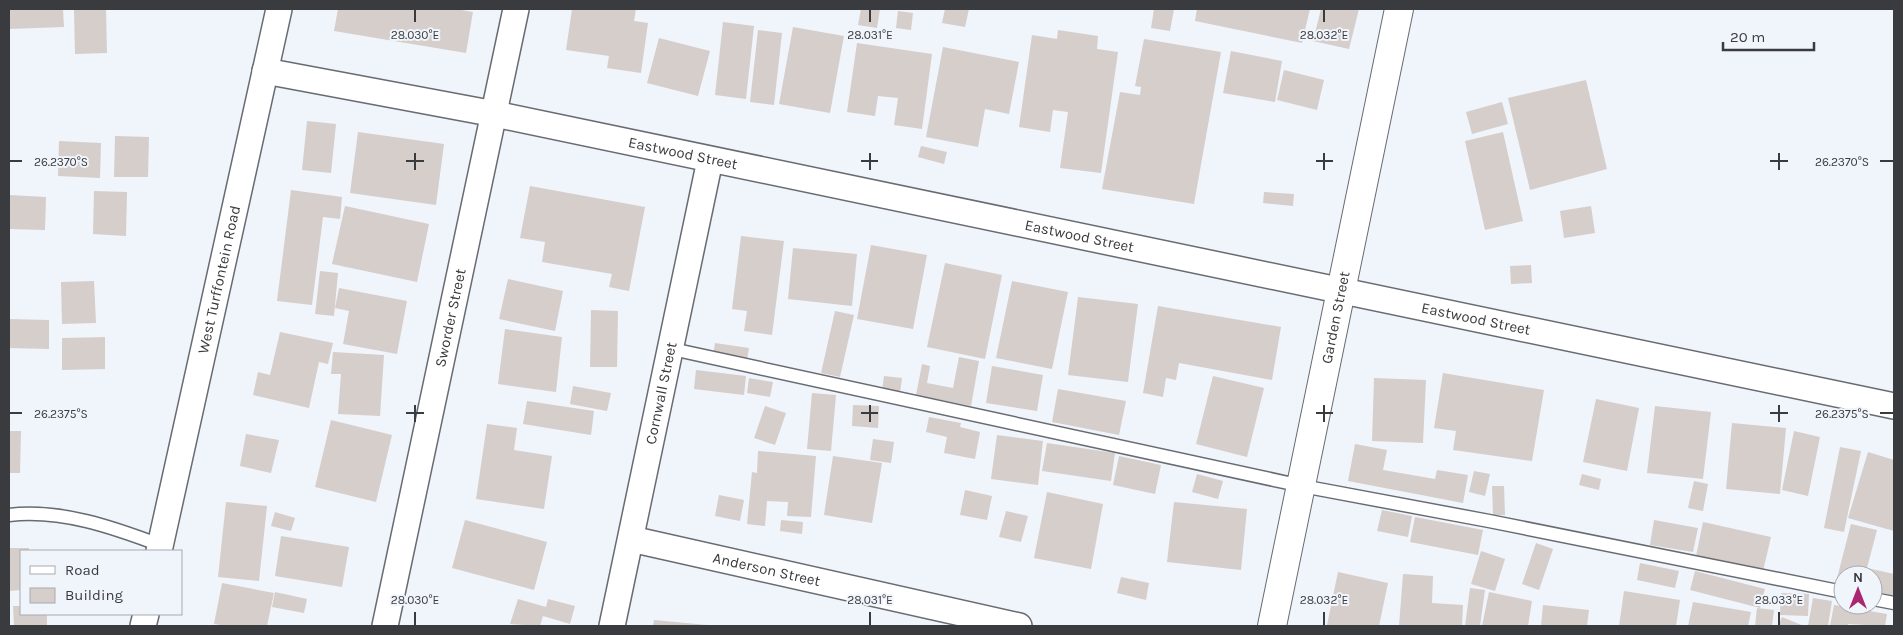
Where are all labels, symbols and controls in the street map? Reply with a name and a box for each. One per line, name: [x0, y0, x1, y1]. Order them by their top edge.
scale bar: [1723, 20, 1814, 52]
text: 28.030°E: [391, 28, 439, 42]
text: 28.031°E: [847, 28, 893, 42]
text: 28.032°E: [1300, 28, 1348, 42]
text: 20 m: [1730, 28, 1765, 46]
street label: Eastwood Street: [627, 133, 740, 173]
text: 26.2370°S: [34, 155, 88, 169]
text: 26.2370°S: [1815, 155, 1869, 169]
street label: West Turffontein Road: [194, 204, 244, 355]
street label: Eastwood Street: [1023, 216, 1136, 256]
street label: Sworder Street: [431, 267, 470, 369]
street label: Garden Street: [1317, 269, 1354, 365]
street label: Eastwood Street: [1420, 299, 1532, 339]
street label: Cornwall Street: [641, 340, 681, 446]
text: 26.2375°S: [34, 407, 88, 421]
text: 26.2375°S: [1815, 407, 1869, 421]
street label: Anderson Street: [711, 549, 822, 590]
legend: [20, 550, 182, 615]
text: Road: [65, 561, 100, 579]
north arrow: [1833, 565, 1883, 615]
text: N: [1853, 569, 1863, 586]
text: Building: [65, 586, 123, 604]
text: 28.030°E: [391, 593, 439, 607]
text: 28.031°E: [847, 593, 893, 607]
text: 28.032°E: [1300, 593, 1348, 607]
text: 28.033°E: [1755, 593, 1803, 607]

